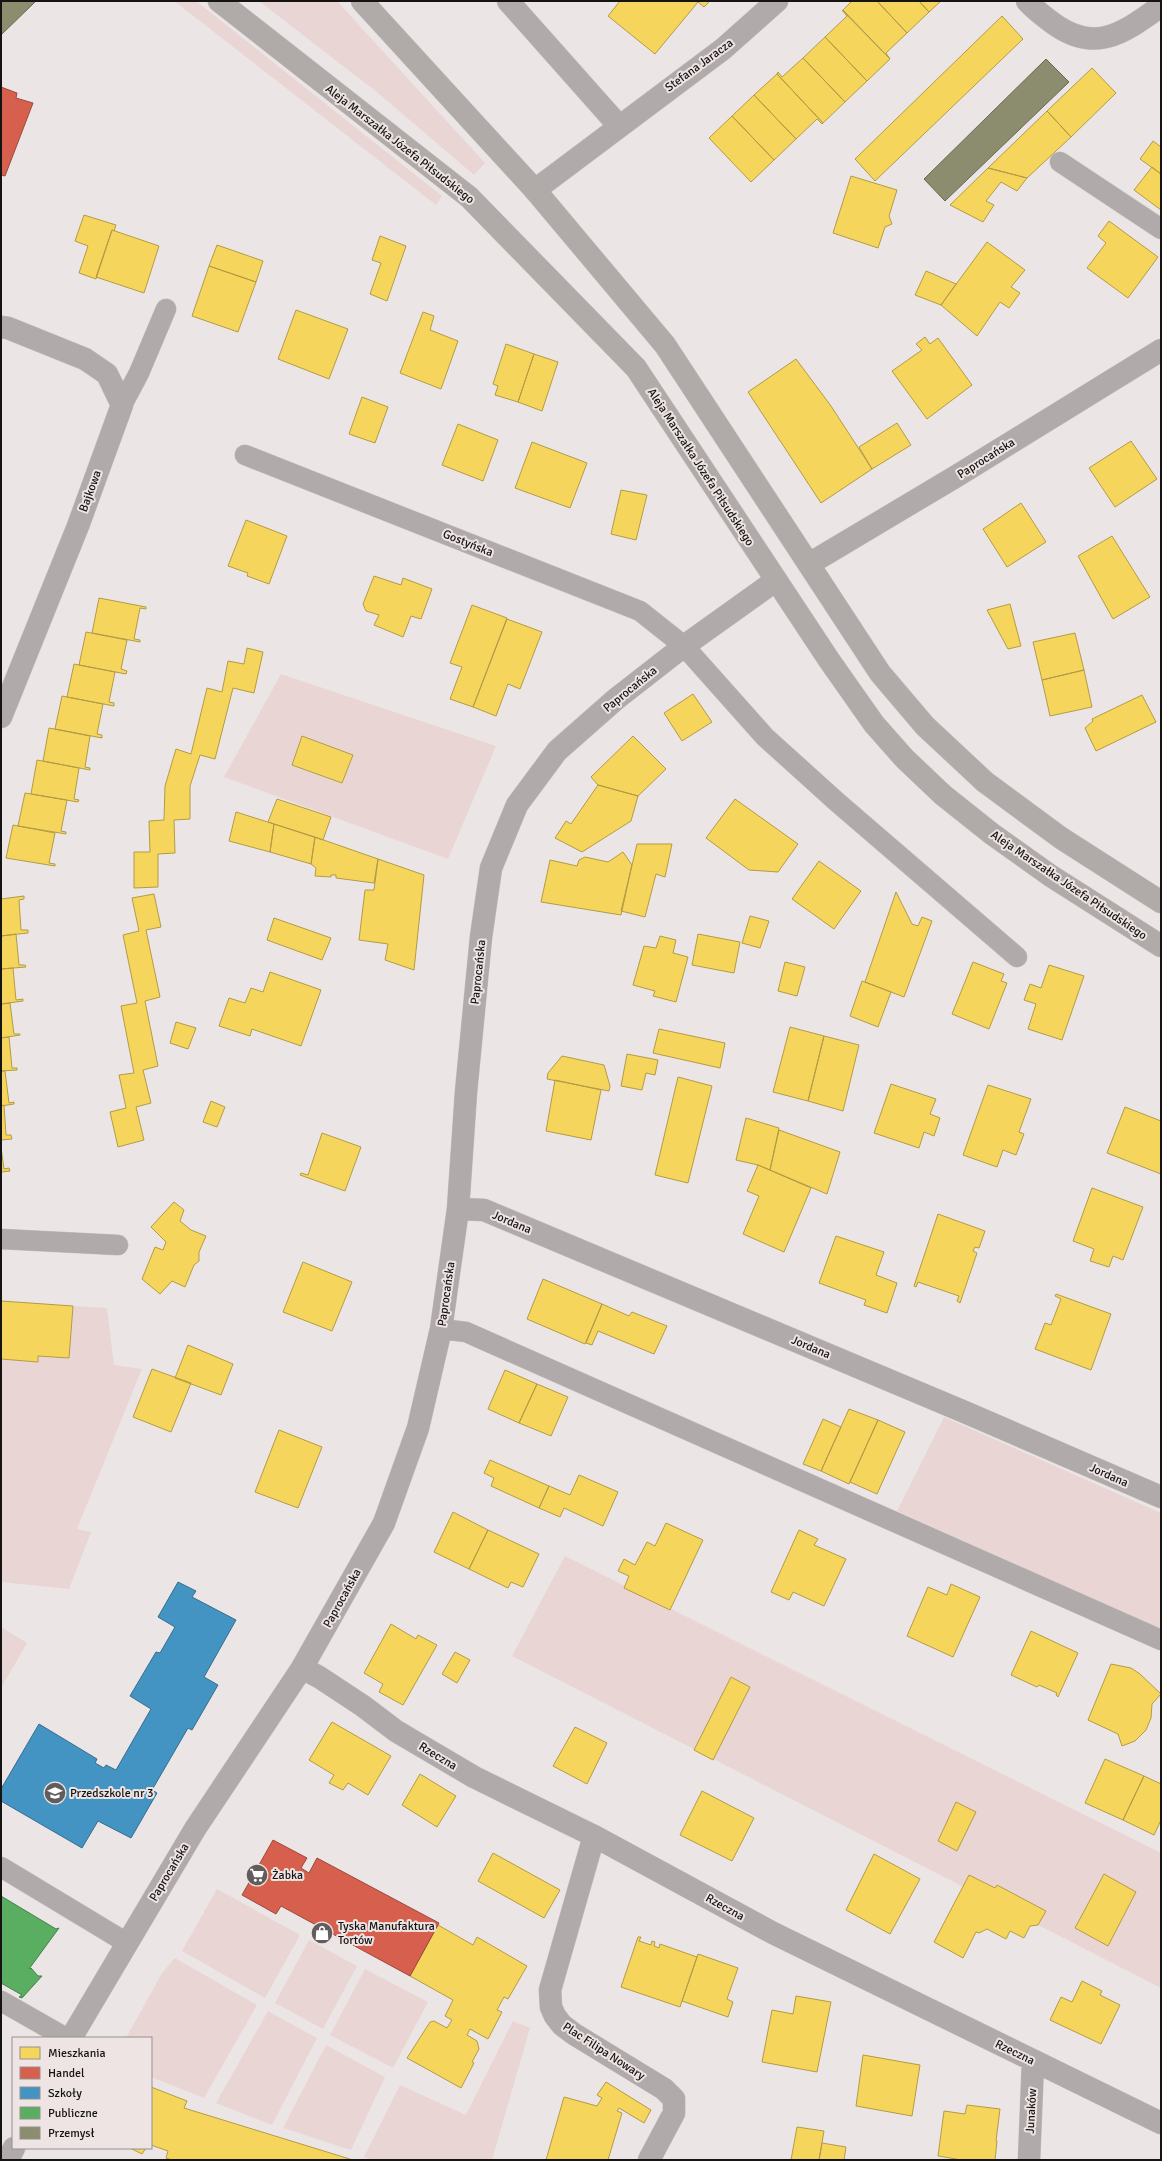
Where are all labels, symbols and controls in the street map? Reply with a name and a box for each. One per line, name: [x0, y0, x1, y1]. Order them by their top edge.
street label: Stefana Jaracza: [662, 36, 736, 95]
street label: Aleja Marszałka Józefa Piłsudskiego: [322, 82, 477, 207]
street label: Aleja Marszałka Józefa Piłsudskiego: [644, 386, 757, 549]
street label: Paprocańska: [955, 435, 1018, 482]
street label: Bajkowa: [76, 468, 105, 514]
street label: Gostyńska: [440, 527, 495, 560]
street label: Paprocańska: [600, 663, 660, 716]
street label: Aleja Marszałka Józefa Piłsudskiego: [988, 827, 1150, 943]
street label: Paprocańska: [468, 939, 489, 1005]
street label: Jordana: [490, 1208, 534, 1237]
street label: Paprocańska: [435, 1261, 458, 1327]
street label: Jordana: [789, 1333, 833, 1362]
street label: Jordana: [1087, 1460, 1131, 1491]
street label: Paprocańska: [320, 1566, 365, 1630]
street label: Rzeczna: [416, 1739, 460, 1774]
school or university icon: Przedszkole nr 3: [42, 1780, 68, 1806]
place label: Przedszkole nr 3: [70, 1786, 153, 1801]
street label: Paprocańska: [146, 1841, 193, 1904]
supermarket icon: Żabka: [244, 1862, 270, 1888]
place label: Żabka: [272, 1868, 303, 1883]
street label: Rzeczna: [703, 1891, 747, 1924]
place label: Tyska Manufaktura Tortów: [338, 1919, 435, 1948]
shop icon: Tyska Manufaktura Tortów: [309, 1920, 335, 1946]
street label: Plac Filipa Nowary: [560, 2019, 648, 2084]
street label: Rzeczna: [993, 2036, 1037, 2068]
legend: [12, 2037, 152, 2149]
text: Mieszkania: [48, 2046, 106, 2061]
text: Handel: [48, 2066, 85, 2081]
text: Szkoły: [48, 2086, 82, 2101]
street label: Junaków: [1023, 2088, 1040, 2134]
text: Publiczne: [48, 2106, 98, 2121]
text: Przemysł: [48, 2126, 95, 2141]

